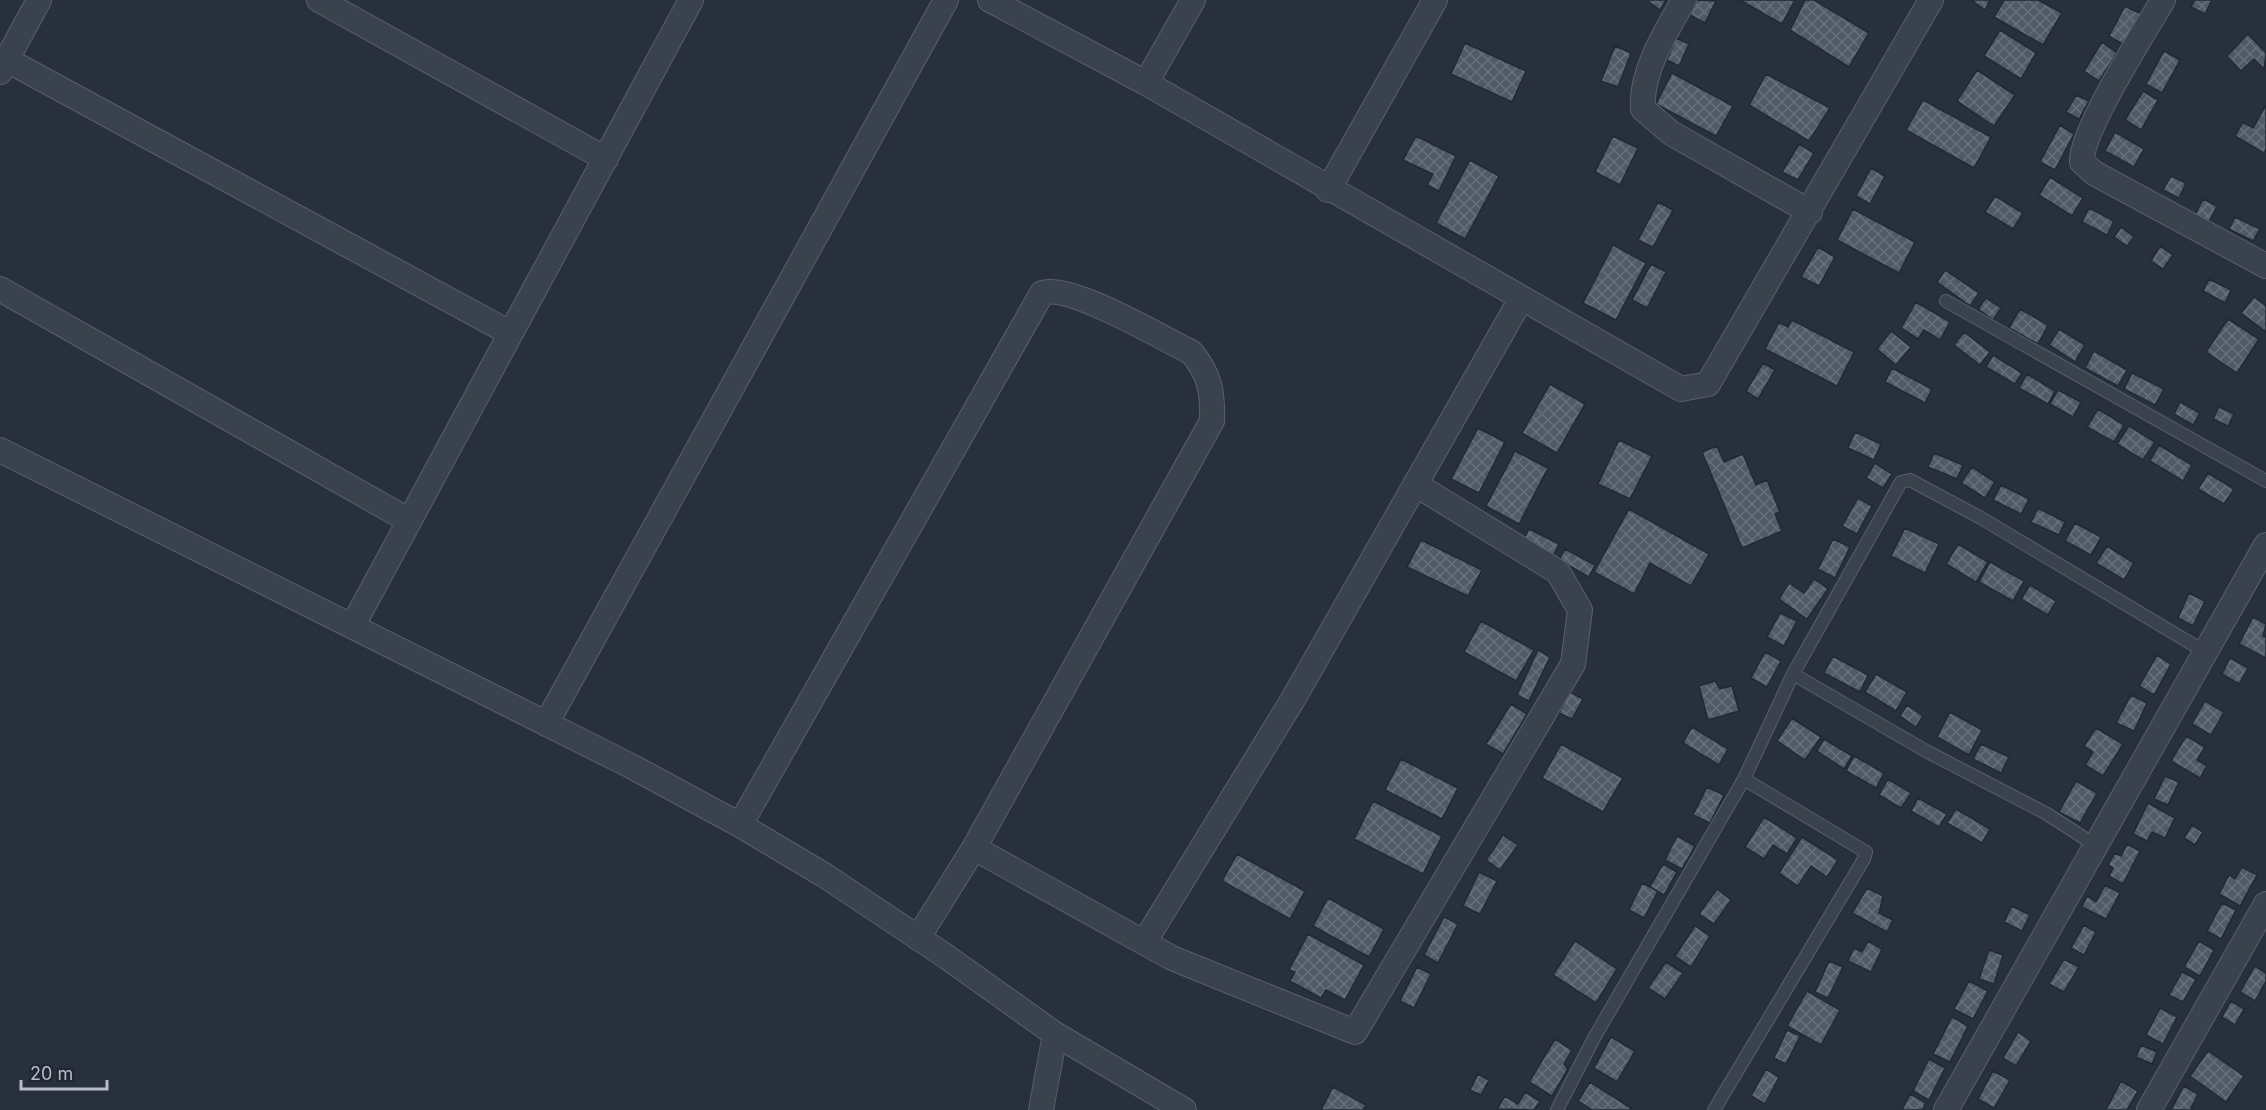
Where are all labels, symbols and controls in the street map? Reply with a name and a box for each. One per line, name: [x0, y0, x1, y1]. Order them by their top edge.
scale bar: [21, 1053, 106, 1091]
text: 20 m: [30, 1063, 73, 1084]

